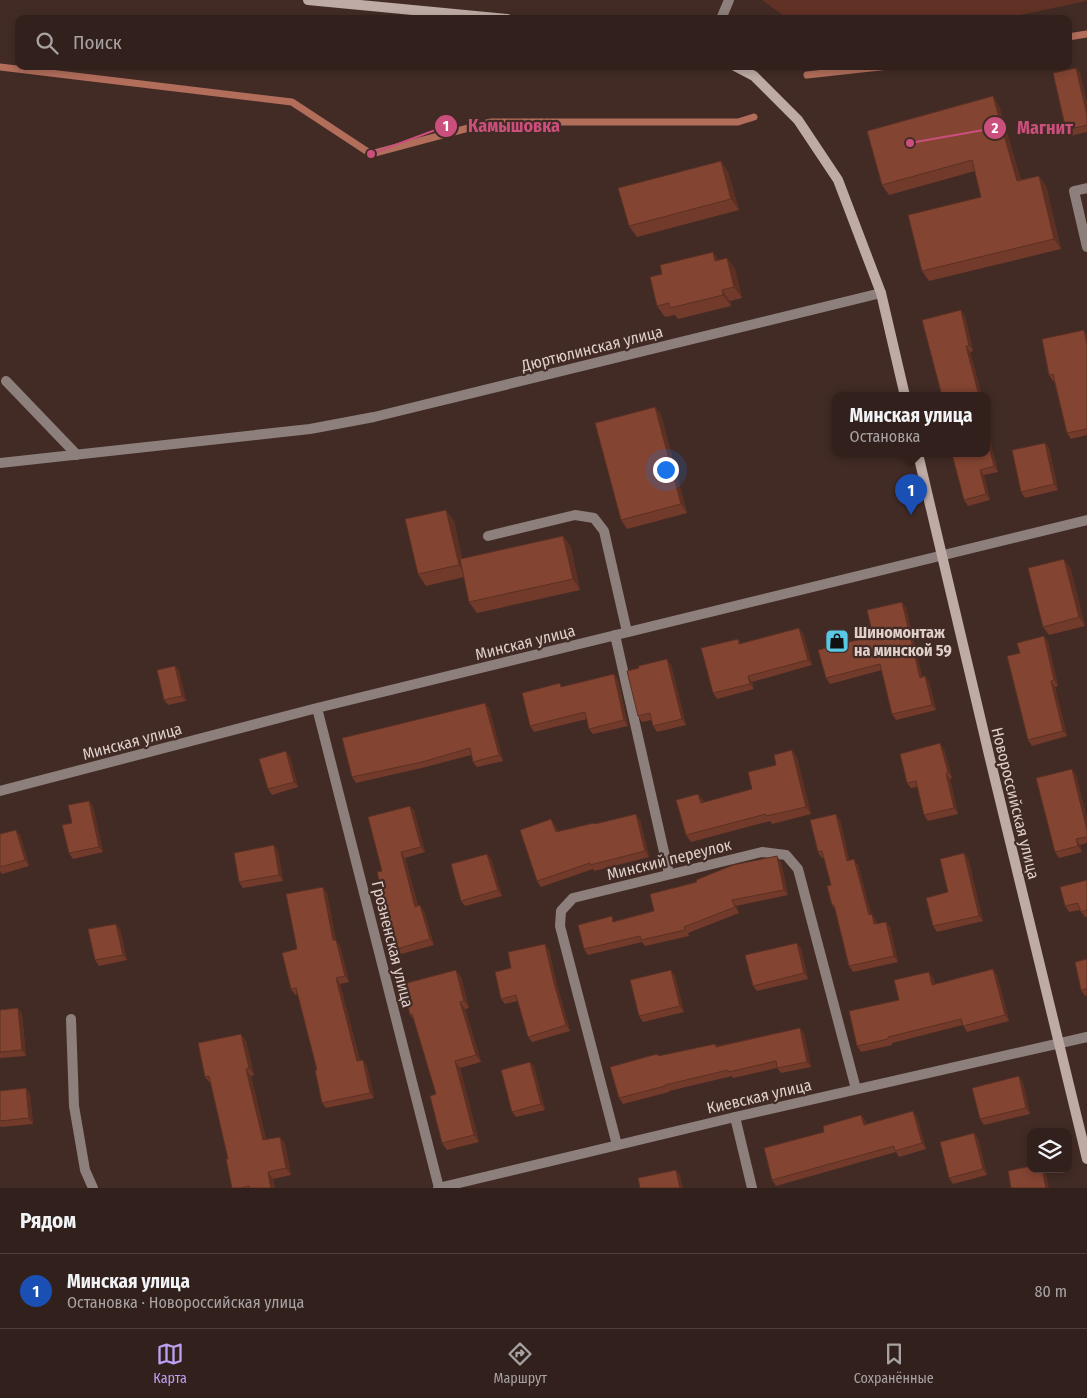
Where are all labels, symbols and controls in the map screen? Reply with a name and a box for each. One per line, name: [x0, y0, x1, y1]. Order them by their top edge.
search box: [15, 15, 1072, 70]
icon: search: [33, 29, 61, 57]
text: Поиск: [73, 31, 122, 54]
callout: Камышовка: [433, 109, 570, 142]
callout: Магнит: [982, 111, 1083, 144]
text: Камышовка: [468, 115, 560, 137]
text: 1: [443, 117, 449, 135]
text: Магнит: [1017, 117, 1073, 139]
text: 2: [991, 119, 999, 137]
street label: Дюртюлинская улица: [518, 322, 665, 376]
popup: [832, 392, 990, 457]
text: Минская улица: [850, 404, 972, 427]
text: Остановка: [850, 427, 920, 446]
your location: [653, 457, 679, 483]
pin: 1: [895, 474, 927, 515]
street label: Минская улица: [473, 621, 577, 664]
place label: Шиномонтаж на минской 59: [854, 623, 952, 660]
shop icon: Шиномонтаж на минской 59: [824, 628, 850, 654]
street label: Минская улица: [80, 719, 184, 764]
street label: Новороссийская улица: [987, 725, 1044, 881]
street label: Минский переулок: [605, 835, 734, 884]
street label: Грозненская улица: [368, 879, 417, 1009]
street label: Киевская улица: [705, 1075, 813, 1118]
map controls: [1027, 1128, 1072, 1173]
button: layers: [1027, 1128, 1072, 1173]
text: Рядом: [20, 1208, 76, 1234]
text: Минская улица: [67, 1270, 190, 1293]
text: 1: [33, 1282, 39, 1301]
text: 80 m: [1035, 1282, 1067, 1301]
text: Остановка · Новороссийская улица: [67, 1293, 304, 1312]
tab: Карта: [153, 1340, 187, 1387]
tab: Маршрут: [493, 1340, 547, 1387]
tab: Сохранённые: [854, 1340, 934, 1387]

